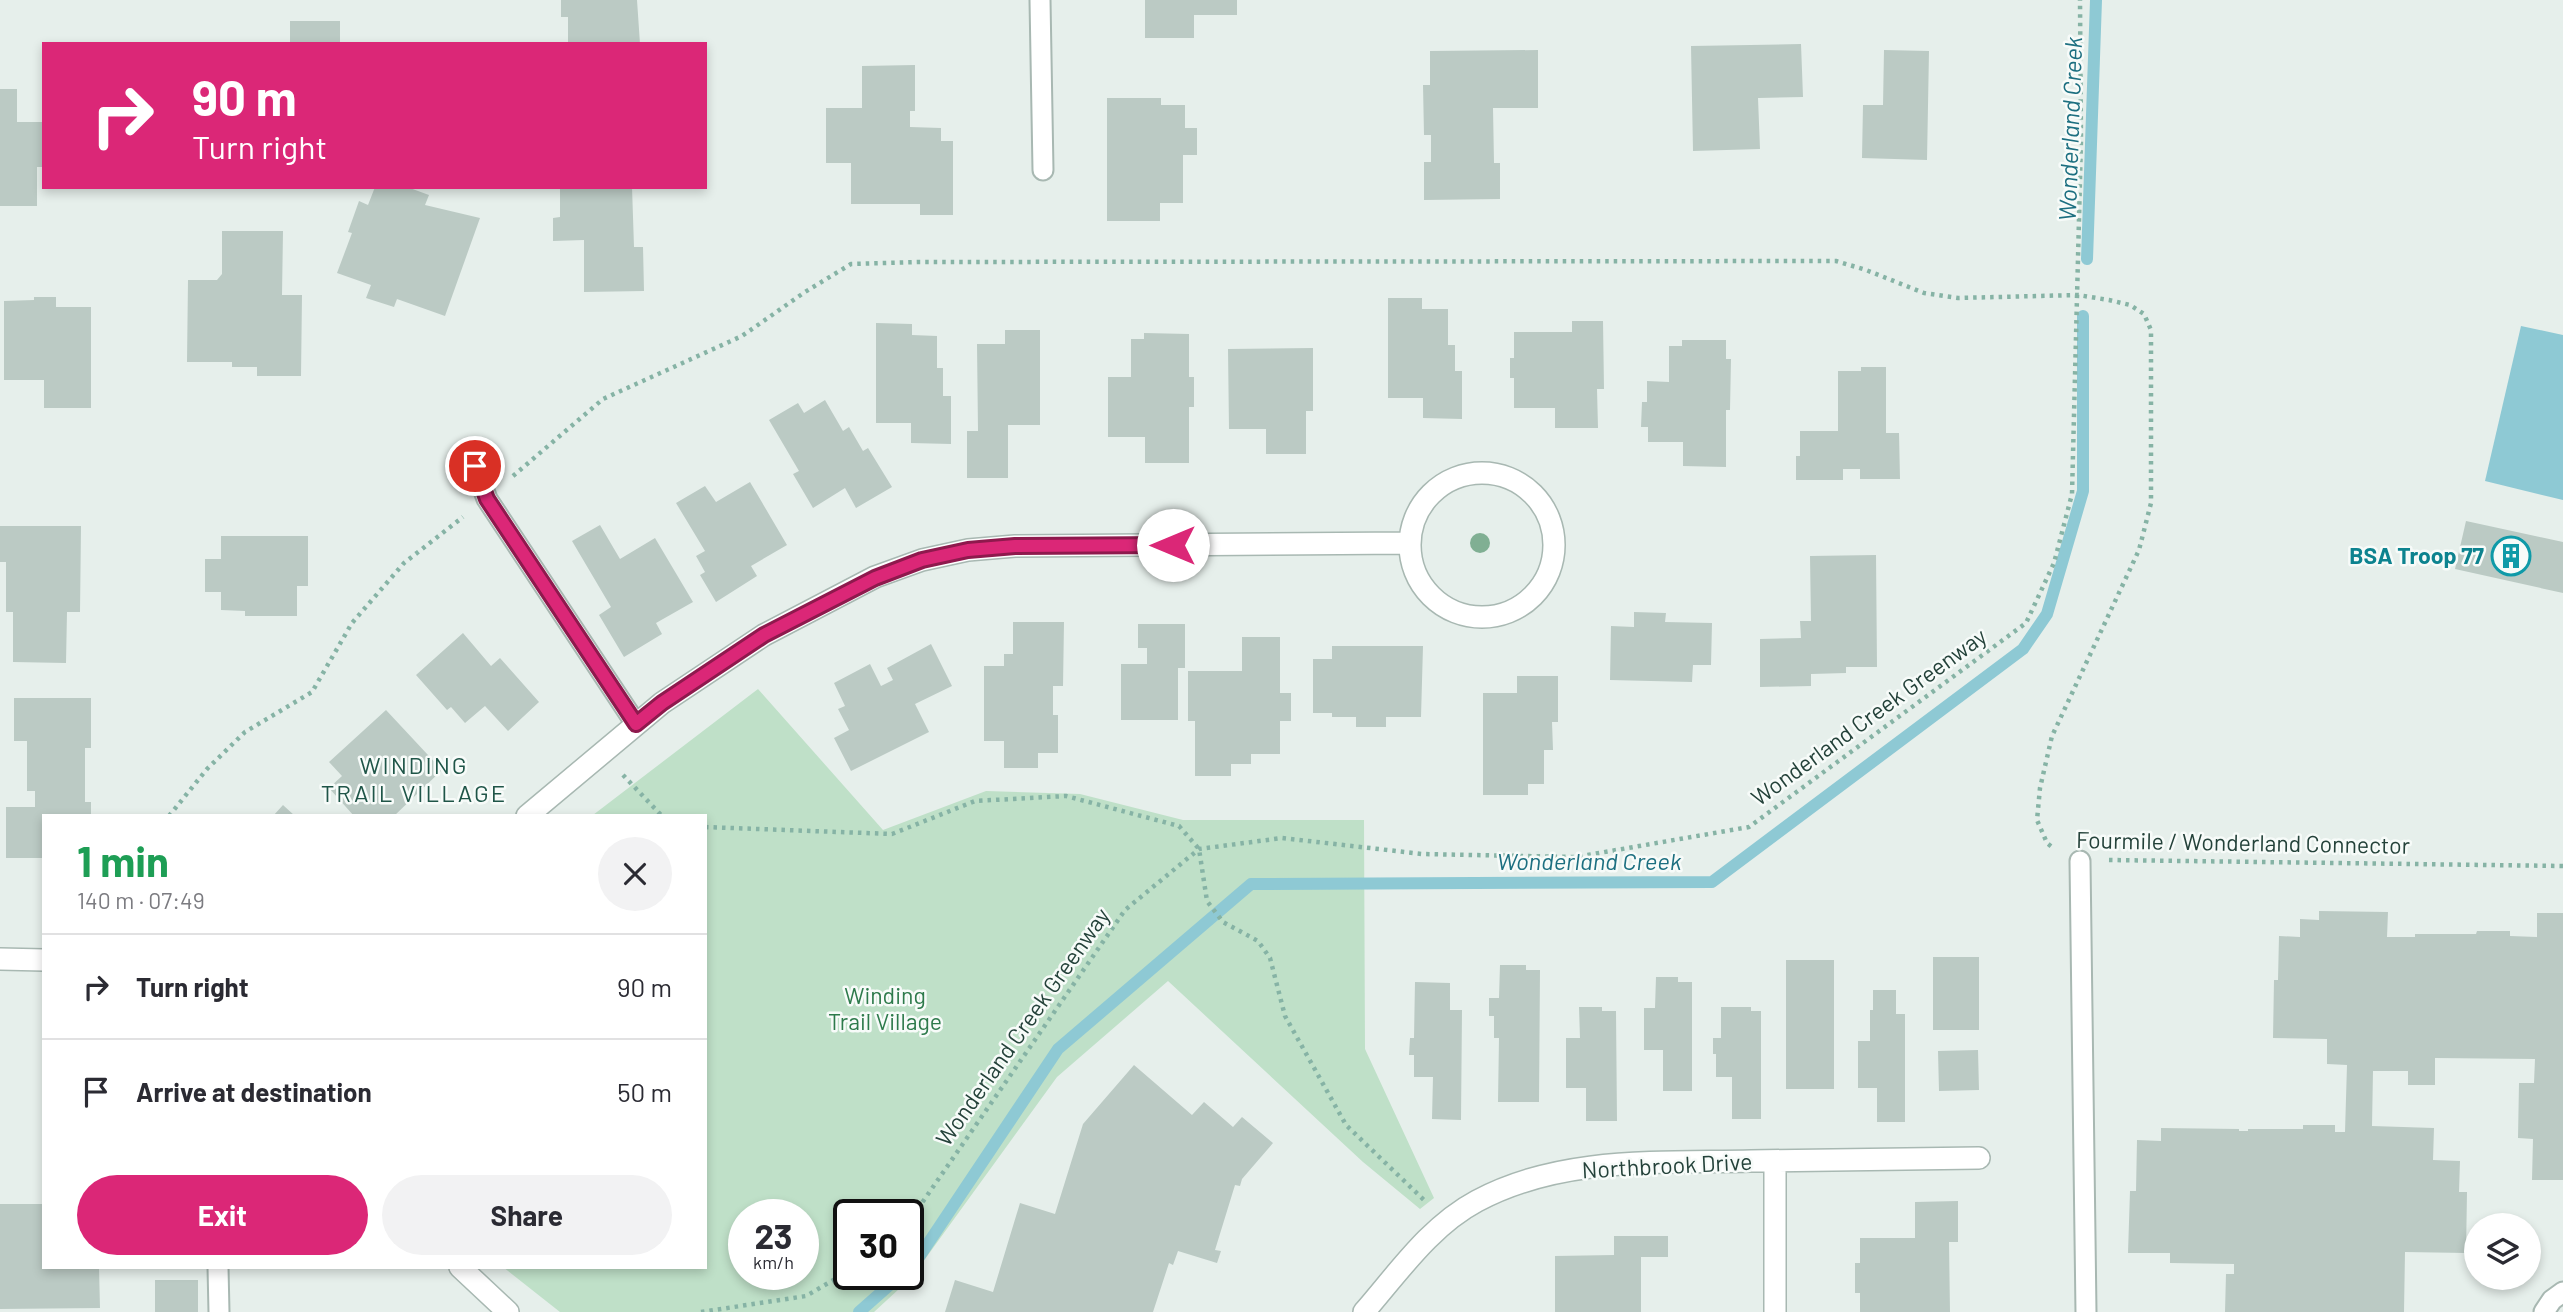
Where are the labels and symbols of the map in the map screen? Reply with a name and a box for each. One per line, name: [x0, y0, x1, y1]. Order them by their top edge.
water label: Wonderland Creek: [2052, 36, 2087, 222]
pin: [445, 436, 505, 496]
position arrow: [1136, 508, 1210, 582]
building icon: BSA Troop 77: [2490, 535, 2532, 577]
place label: BSA Troop 77: [2349, 541, 2485, 569]
street label: Wonderland Creek Greenway: [1745, 621, 1992, 811]
district label: WINDING TRAIL VILLAGE: [321, 750, 507, 807]
street label: Fourmile / Wonderland Connector: [2076, 825, 2411, 859]
water label: Wonderland Creek: [1497, 846, 1682, 875]
street label: Wonderland Creek Greenway: [929, 902, 1115, 1151]
park label: Winding Trail Village: [828, 981, 942, 1035]
street label: Northbrook Drive: [1581, 1147, 1753, 1183]
speed limit sign: 30: [833, 1199, 924, 1290]

